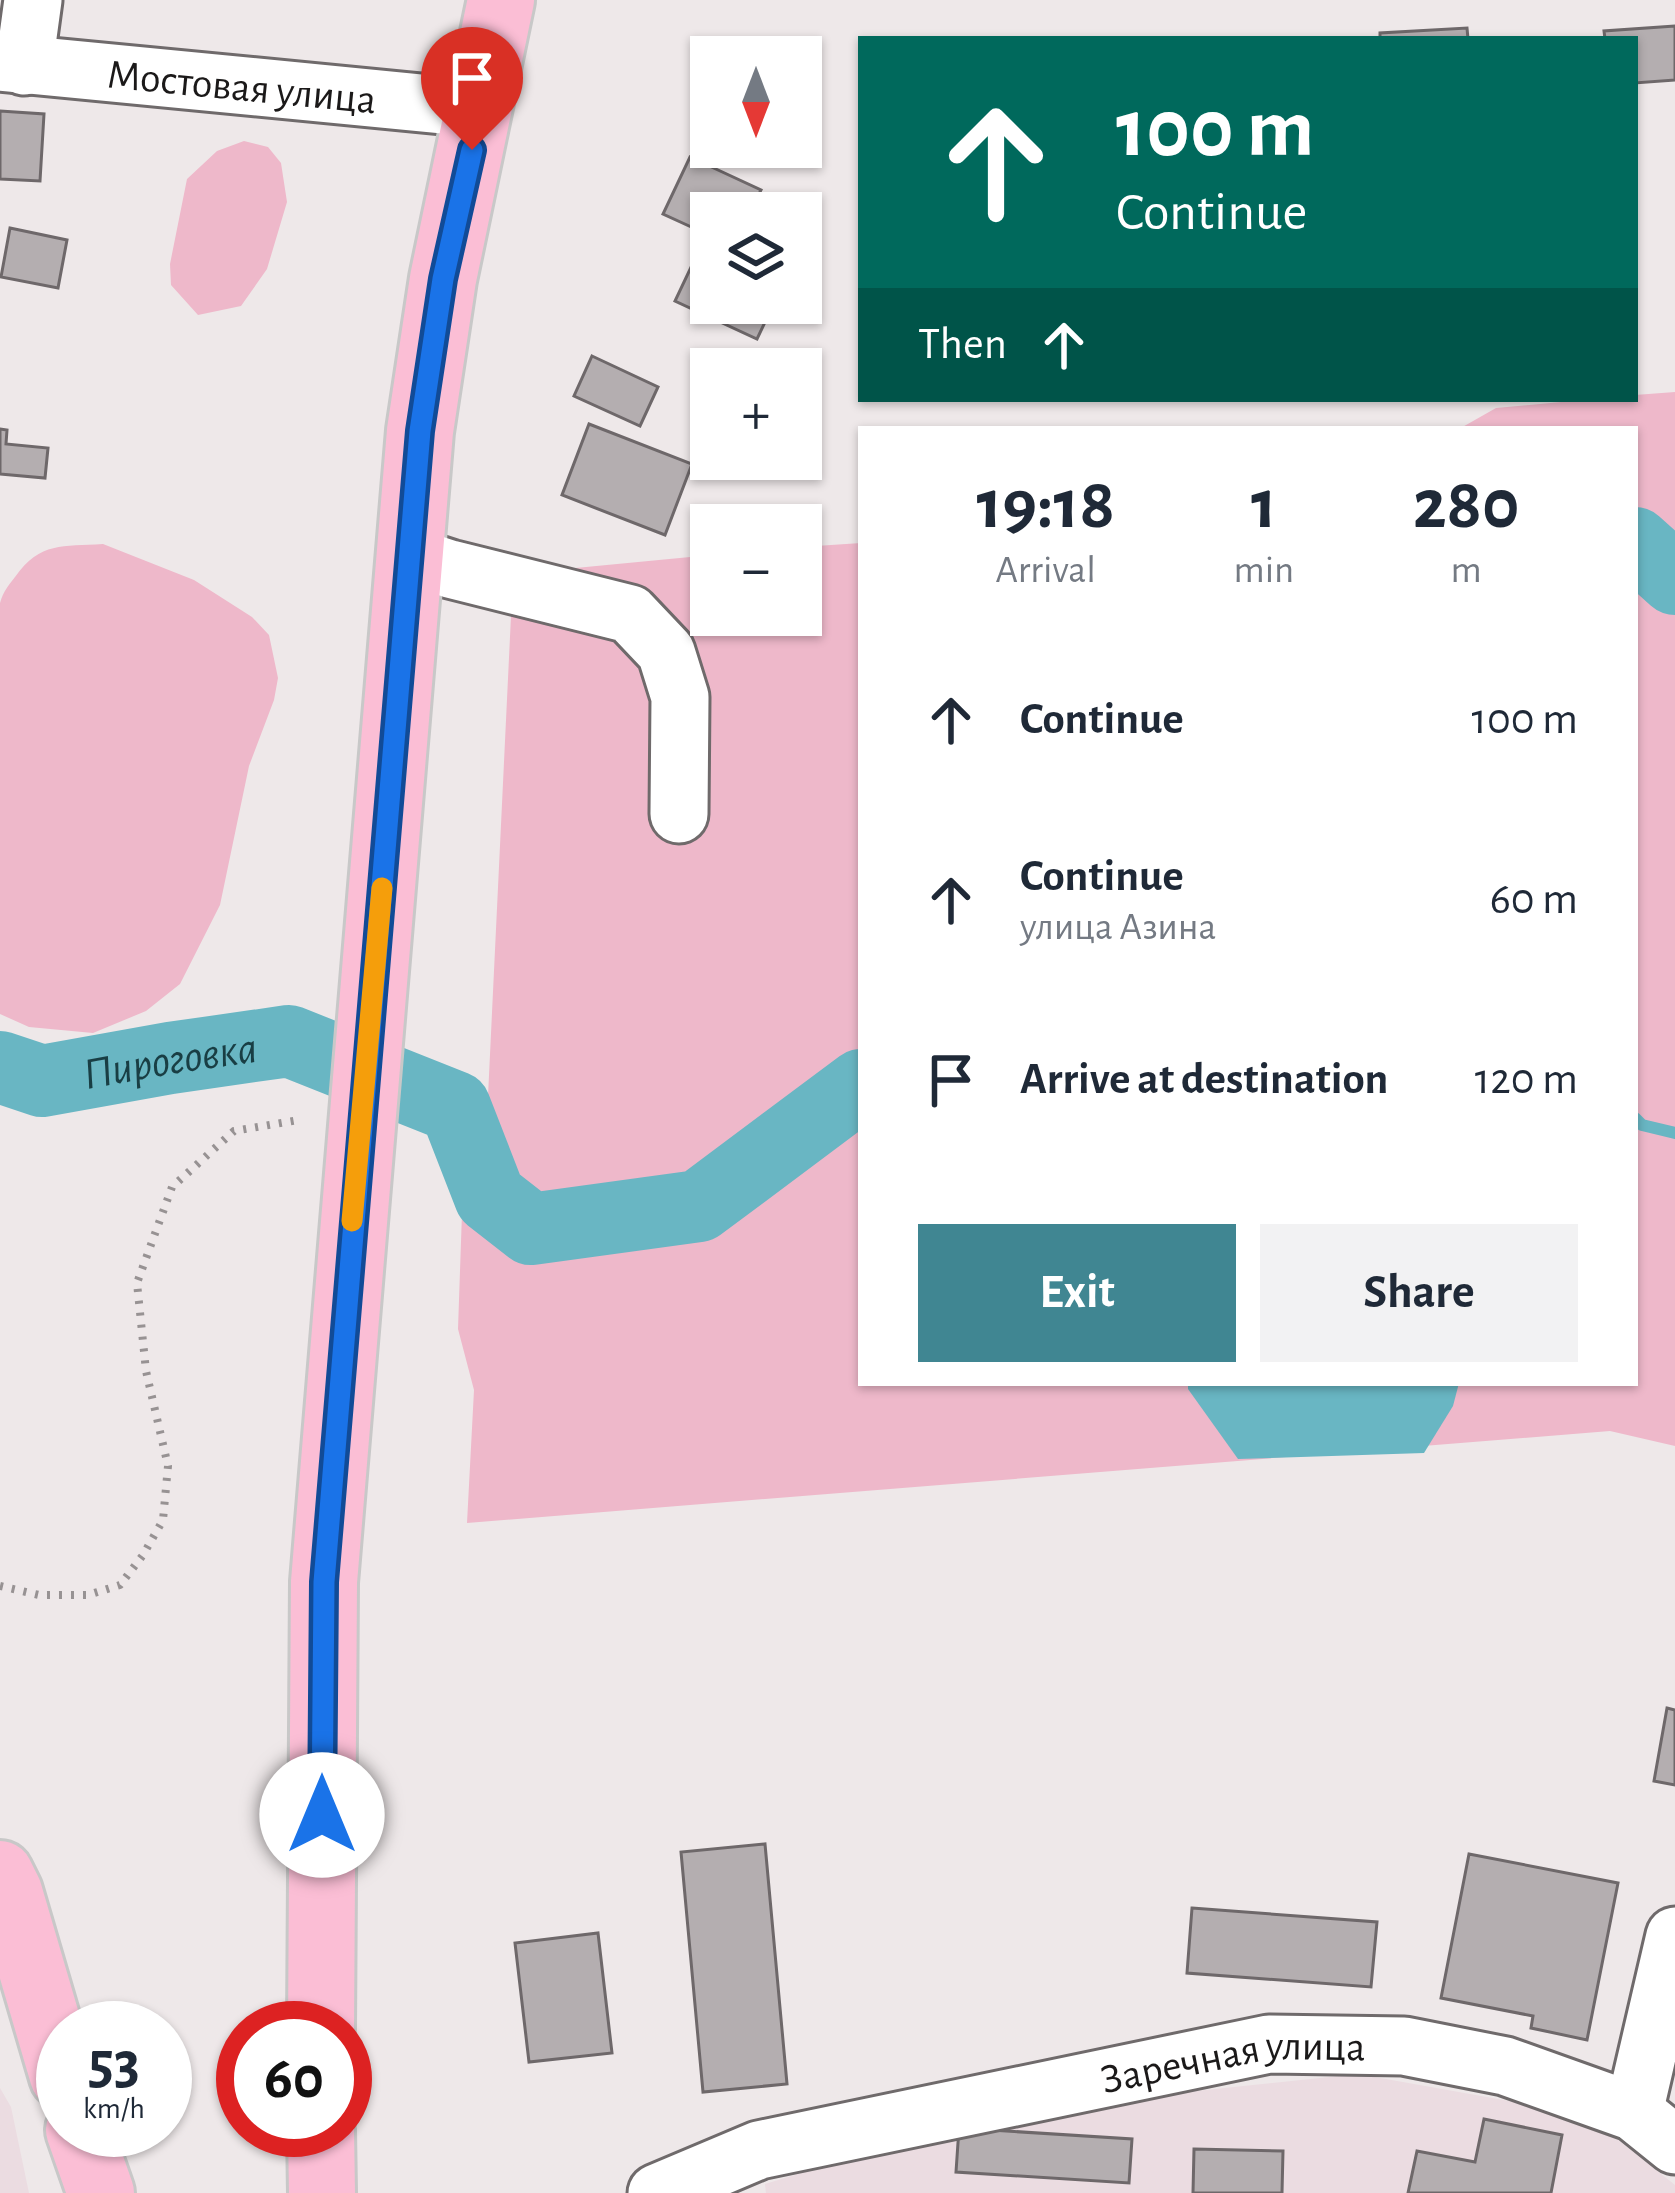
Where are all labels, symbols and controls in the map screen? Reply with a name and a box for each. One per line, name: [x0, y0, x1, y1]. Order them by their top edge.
pin: [421, 27, 523, 150]
north arrow: [690, 36, 822, 168]
map controls: [690, 36, 822, 636]
icon: arrive: [439, 45, 505, 111]
street label: Мостовая улица: [105, 54, 378, 122]
icon: ahead: [918, 84, 1074, 240]
text: 100 m: [1116, 88, 1314, 172]
text: Continue: [1116, 186, 1307, 240]
button: layers: [690, 192, 822, 324]
icon: ahead: [1031, 312, 1097, 378]
text: Then: [918, 322, 1007, 367]
button: +: [690, 348, 822, 480]
text: 19:18: [976, 469, 1115, 541]
text: 1: [1251, 469, 1277, 541]
text: 280: [1413, 469, 1520, 541]
button: −: [690, 504, 822, 636]
text: Arrival: [996, 551, 1096, 590]
text: min: [1233, 551, 1294, 590]
text: m: [1451, 551, 1482, 590]
icon: ahead: [918, 687, 984, 753]
text: Continue: [1020, 697, 1184, 742]
text: 100 m: [1472, 697, 1578, 742]
text: Continue: [1020, 854, 1184, 899]
icon: ahead: [918, 867, 984, 933]
text: 60 m: [1490, 877, 1578, 922]
text: улица Азина: [1020, 908, 1216, 947]
water label: Пироговка: [80, 1026, 260, 1098]
icon: arrive: [918, 1047, 984, 1113]
text: Arrive at destination: [1020, 1057, 1388, 1102]
text: 120 m: [1475, 1057, 1578, 1102]
button: Exit: [918, 1224, 1236, 1362]
button: Share: [1260, 1224, 1578, 1362]
position arrow: [259, 1752, 385, 1878]
speed limit sign: 60: [216, 2001, 372, 2157]
street label: Заречная улица: [1097, 2025, 1366, 2101]
text: 53: [88, 2034, 140, 2094]
text: km/h: [83, 2094, 145, 2124]

